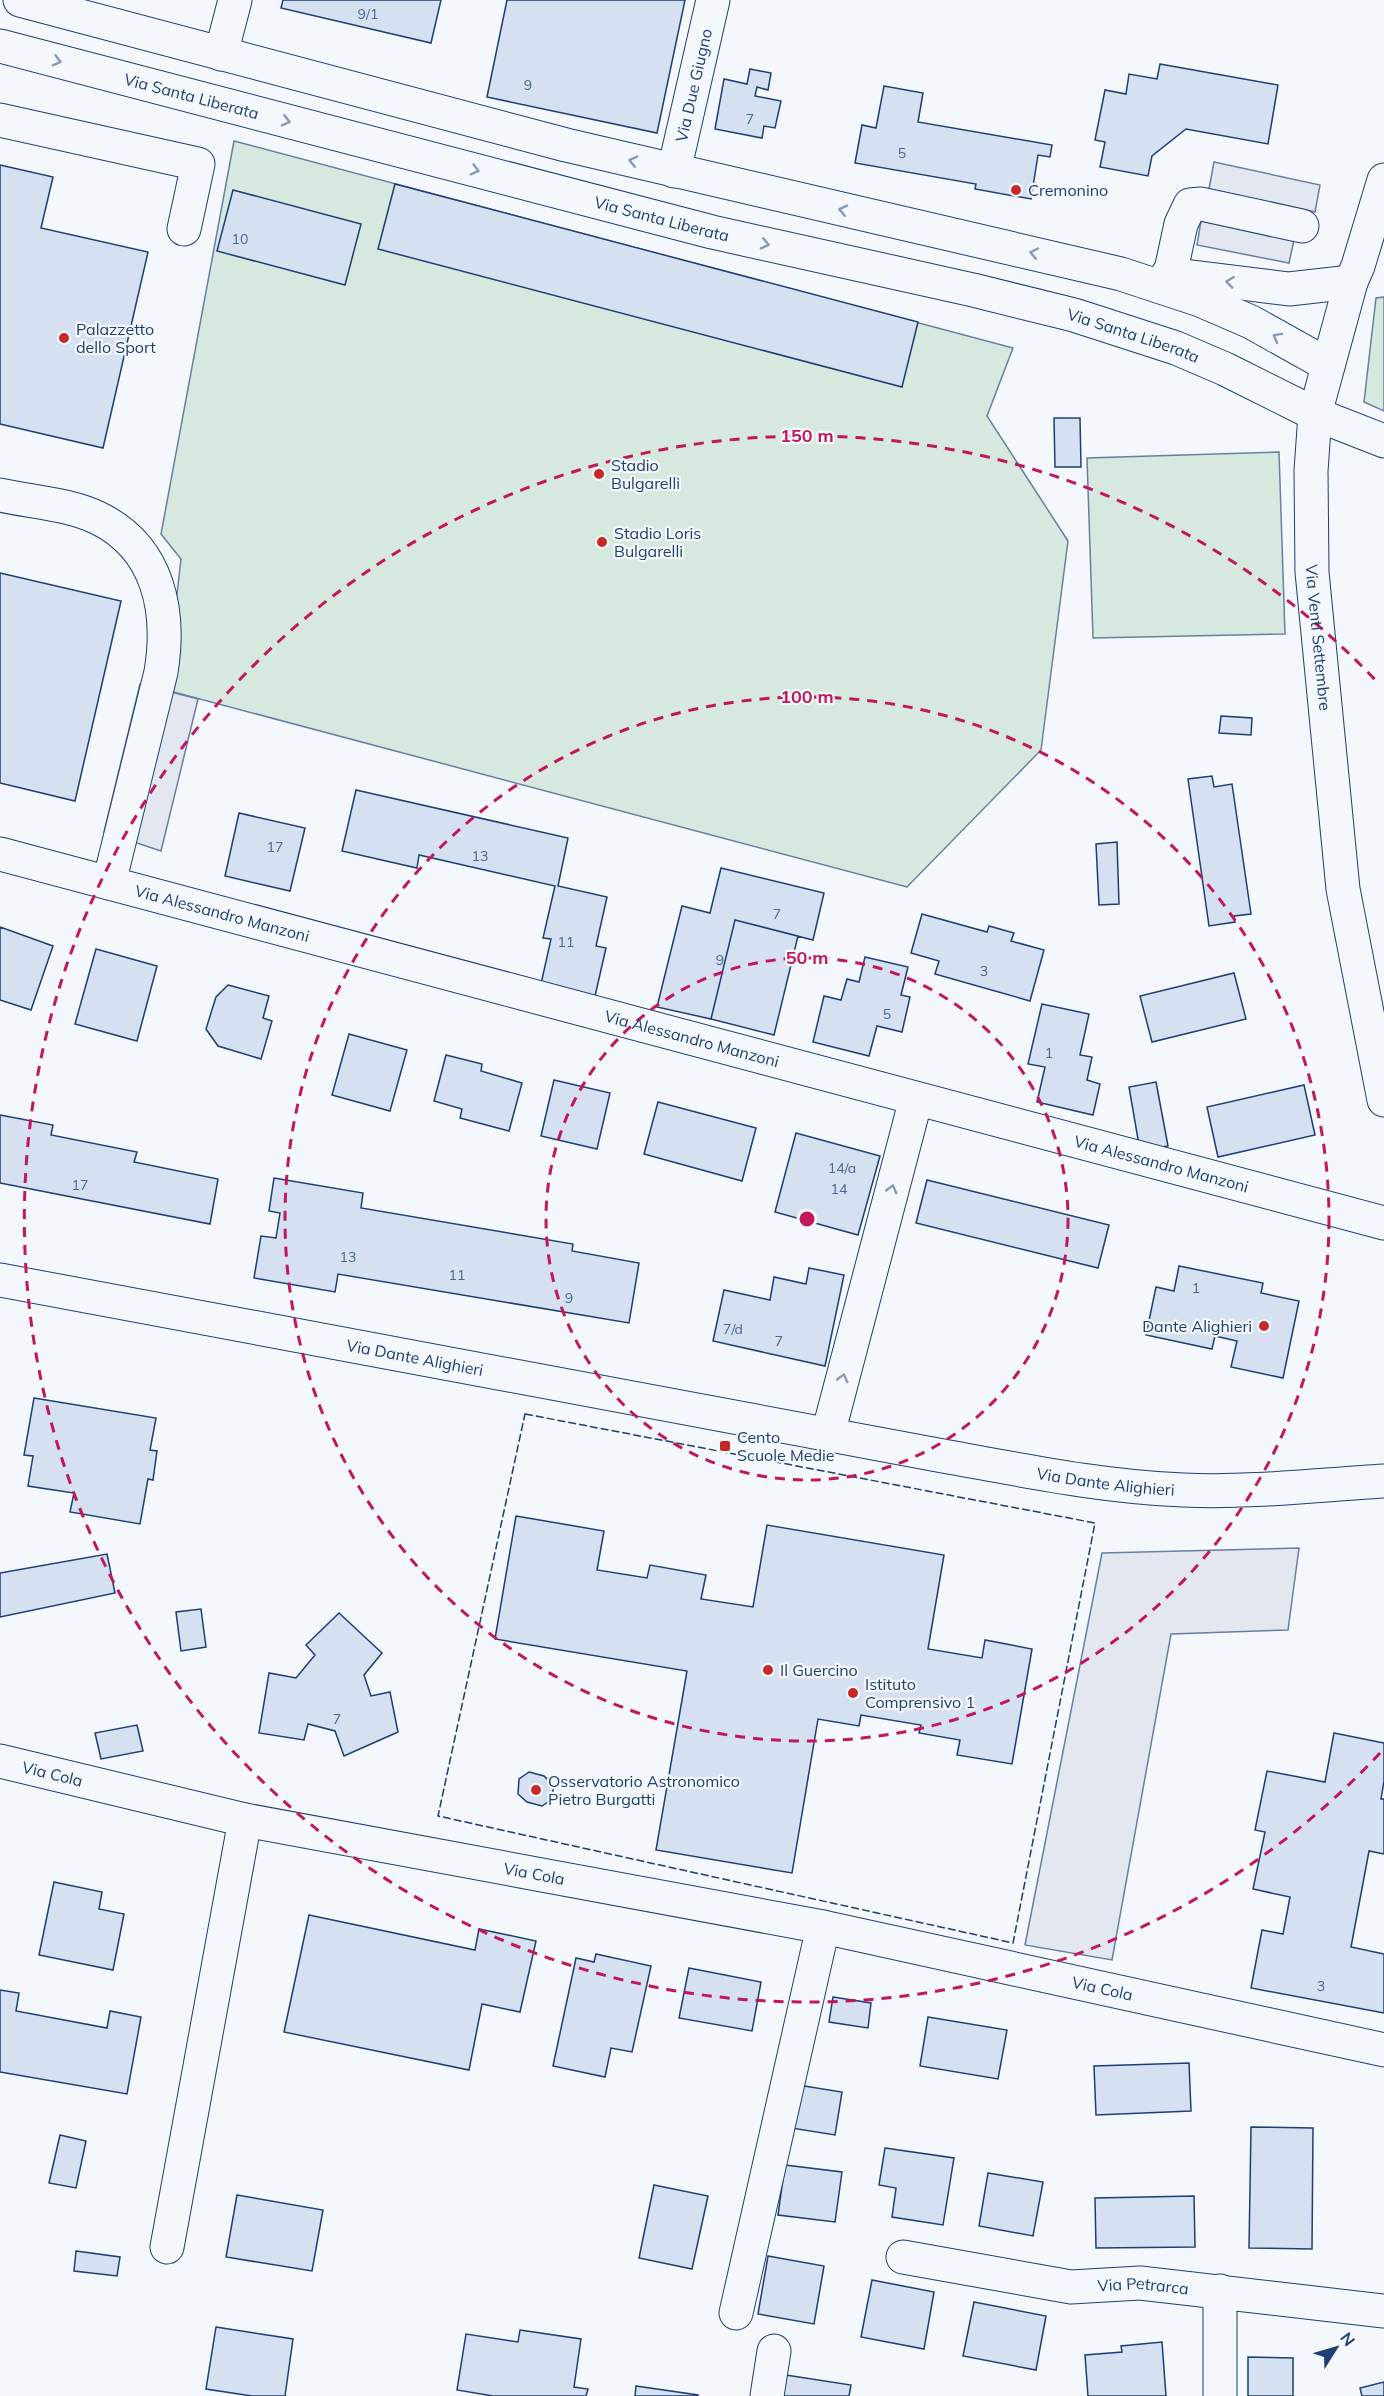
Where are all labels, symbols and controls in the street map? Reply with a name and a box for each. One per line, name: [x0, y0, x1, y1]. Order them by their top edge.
house number: 9/1: [358, 5, 378, 23]
street label: Via Due Giugno: [671, 27, 716, 144]
one-way arrow: [51, 54, 61, 66]
street label: Via Santa Liberata: [122, 69, 261, 123]
house number: 9: [524, 76, 532, 94]
house number: 7: [746, 110, 754, 128]
one-way arrow: [281, 113, 291, 126]
house number: 5: [898, 144, 906, 162]
one-way arrow: [628, 155, 638, 168]
one-way arrow: [469, 163, 479, 175]
place label: Cremonino: [1028, 180, 1108, 200]
marker: Cremonino: [1009, 183, 1023, 197]
street label: Via Santa Liberata: [592, 192, 731, 246]
one-way arrow: [839, 205, 849, 218]
house number: 10: [232, 230, 248, 248]
one-way arrow: [760, 237, 770, 250]
one-way arrow: [1029, 247, 1039, 260]
one-way arrow: [1225, 277, 1234, 289]
street label: Via Santa Liberata: [1065, 304, 1203, 367]
place label: Palazzetto dello Sport: [76, 319, 156, 357]
marker: Palazzetto dello Sport: [57, 331, 71, 345]
one-way arrow: [1272, 333, 1283, 344]
text: 150 m: [780, 424, 834, 447]
place label: Stadio Bulgarelli: [611, 455, 680, 493]
marker: Stadio Bulgarelli: [592, 467, 606, 481]
place label: Stadio Loris Bulgarelli: [614, 523, 701, 561]
marker: Stadio Loris Bulgarelli: [595, 535, 609, 549]
street label: Via Venti Settembre: [1302, 564, 1336, 712]
text: 100 m: [780, 685, 834, 708]
house number: 17: [267, 838, 283, 856]
house number: 13: [472, 847, 488, 865]
street label: Via Alessandro Manzoni: [133, 880, 312, 946]
house number: 7: [773, 905, 781, 923]
house number: 11: [558, 933, 574, 951]
text: 50 m: [786, 946, 828, 969]
house number: 9: [716, 951, 724, 969]
house number: 3: [980, 962, 988, 980]
house number: 5: [883, 1005, 891, 1023]
street label: Via Alessandro Manzoni: [602, 1006, 781, 1071]
house number: 1: [1045, 1044, 1053, 1062]
street label: Via Alessandro Manzoni: [1072, 1131, 1251, 1196]
house number: 14/a: [828, 1159, 856, 1177]
house number: 17: [72, 1176, 88, 1194]
house number: 14: [831, 1180, 848, 1198]
one-way arrow: [885, 1184, 898, 1194]
centre of rings: [797, 1209, 817, 1229]
house number: 13: [340, 1248, 356, 1266]
house number: 11: [449, 1266, 465, 1284]
house number: 1: [1192, 1279, 1200, 1297]
house number: 9: [565, 1289, 573, 1307]
place label: Dante Alighieri: [1142, 1316, 1252, 1336]
marker: Dante Alighieri: [1257, 1319, 1271, 1333]
house number: 7/d: [723, 1320, 743, 1338]
house number: 7: [775, 1332, 783, 1350]
street label: Via Dante Alighieri: [345, 1335, 485, 1380]
one-way arrow: [836, 1373, 848, 1384]
place label: Cento Scuole Medie: [737, 1427, 835, 1465]
marker: Cento Scuole Medie: [718, 1439, 732, 1453]
street label: Via Dante Alighieri: [1035, 1463, 1175, 1500]
place label: Il Guercino: [780, 1660, 858, 1680]
marker: Il Guercino: [761, 1663, 775, 1677]
place label: Istituto Comprensivo 1: [865, 1674, 975, 1712]
marker: Istituto Comprensivo 1: [846, 1686, 860, 1700]
house number: 7: [333, 1710, 341, 1728]
street label: Via Cola: [20, 1757, 85, 1791]
place label: Osservatorio Astronomico Pietro Burgatti: [548, 1771, 740, 1809]
marker: Osservatorio Astronomico Pietro Burgatti: [529, 1783, 543, 1797]
street label: Via Cola: [502, 1858, 566, 1889]
street label: Via Cola: [1070, 1972, 1135, 2005]
house number: 3: [1317, 1977, 1325, 1995]
street label: Via Petrarca: [1097, 2273, 1190, 2299]
north arrow: [1306, 2318, 1366, 2378]
text: N: [1336, 2328, 1360, 2350]

